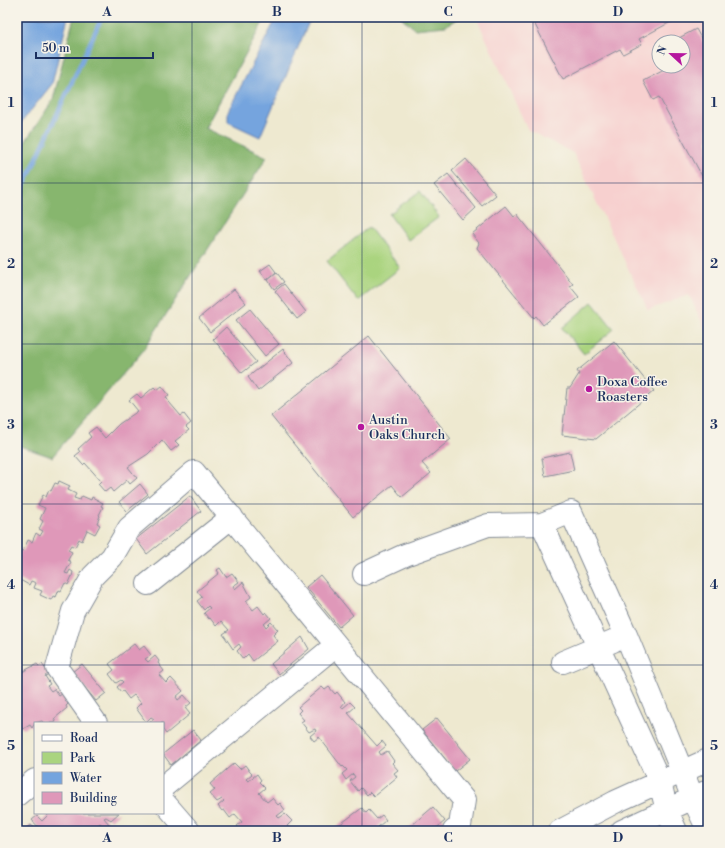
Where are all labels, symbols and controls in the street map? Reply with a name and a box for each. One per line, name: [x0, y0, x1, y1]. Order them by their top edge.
text: A: [101, 4, 112, 20]
text: B: [272, 4, 282, 20]
text: C: [443, 4, 453, 20]
text: D: [613, 4, 623, 20]
scale bar: [36, 34, 153, 60]
north arrow: [651, 34, 691, 74]
text: 50 m: [42, 41, 70, 56]
text: N: [655, 44, 671, 57]
text: 1: [8, 95, 15, 111]
text: 1: [711, 95, 718, 111]
text: 2: [7, 256, 15, 272]
text: 2: [710, 256, 718, 272]
place label: Doxa Coffee Roasters: [597, 374, 668, 405]
marker: Doxa Coffee Roasters: [584, 384, 594, 394]
place label: Austin Oaks Church: [368, 412, 445, 443]
text: 3: [7, 417, 15, 433]
text: 3: [710, 417, 718, 433]
marker: Austin Oaks Church: [356, 422, 366, 432]
text: 4: [7, 577, 16, 593]
text: 4: [710, 577, 719, 593]
legend: [34, 722, 164, 814]
text: Road: [70, 731, 98, 746]
text: 5: [7, 738, 15, 754]
text: 5: [710, 738, 718, 754]
text: Park: [70, 751, 96, 766]
text: Water: [69, 771, 102, 786]
text: Building: [69, 791, 118, 806]
text: A: [101, 830, 112, 846]
text: B: [272, 830, 282, 846]
text: C: [443, 830, 453, 846]
text: D: [613, 830, 623, 846]

